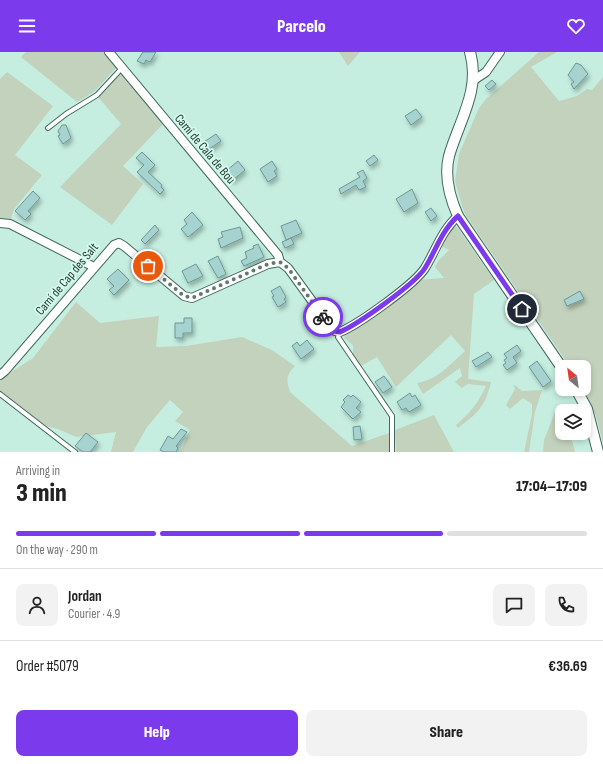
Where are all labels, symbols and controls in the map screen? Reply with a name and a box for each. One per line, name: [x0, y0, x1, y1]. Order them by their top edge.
icon: menu: [16, 15, 38, 37]
icon: heart: [565, 15, 587, 37]
text: Parcelo: [277, 16, 326, 37]
street label: Camí de Cala de Bou: [171, 111, 239, 187]
street label: Camí de Cap des Salt: [32, 240, 102, 318]
pin: [131, 249, 165, 283]
icon: bag: [137, 255, 159, 277]
pin: [505, 292, 539, 326]
courier: [303, 297, 343, 337]
icon: home: [511, 298, 533, 320]
icon: bike: [312, 306, 334, 328]
north arrow: [555, 360, 591, 396]
map controls: [555, 360, 591, 440]
button: layers: [555, 404, 591, 440]
text: Arriving in: [16, 463, 60, 479]
text: 17:04–17:09: [516, 477, 587, 496]
text: 3 min: [16, 478, 67, 509]
text: On the way · 290 m: [16, 542, 98, 558]
button: person: [16, 584, 58, 626]
button: chat: [493, 584, 535, 626]
button: phone: [545, 584, 587, 626]
text: Jordan: [68, 587, 102, 606]
text: Courier · 4.9: [68, 606, 120, 622]
text: Order #5079: [16, 657, 79, 676]
text: €36.69: [548, 657, 587, 676]
button: Help: [16, 710, 298, 756]
button: Share: [306, 710, 587, 756]

